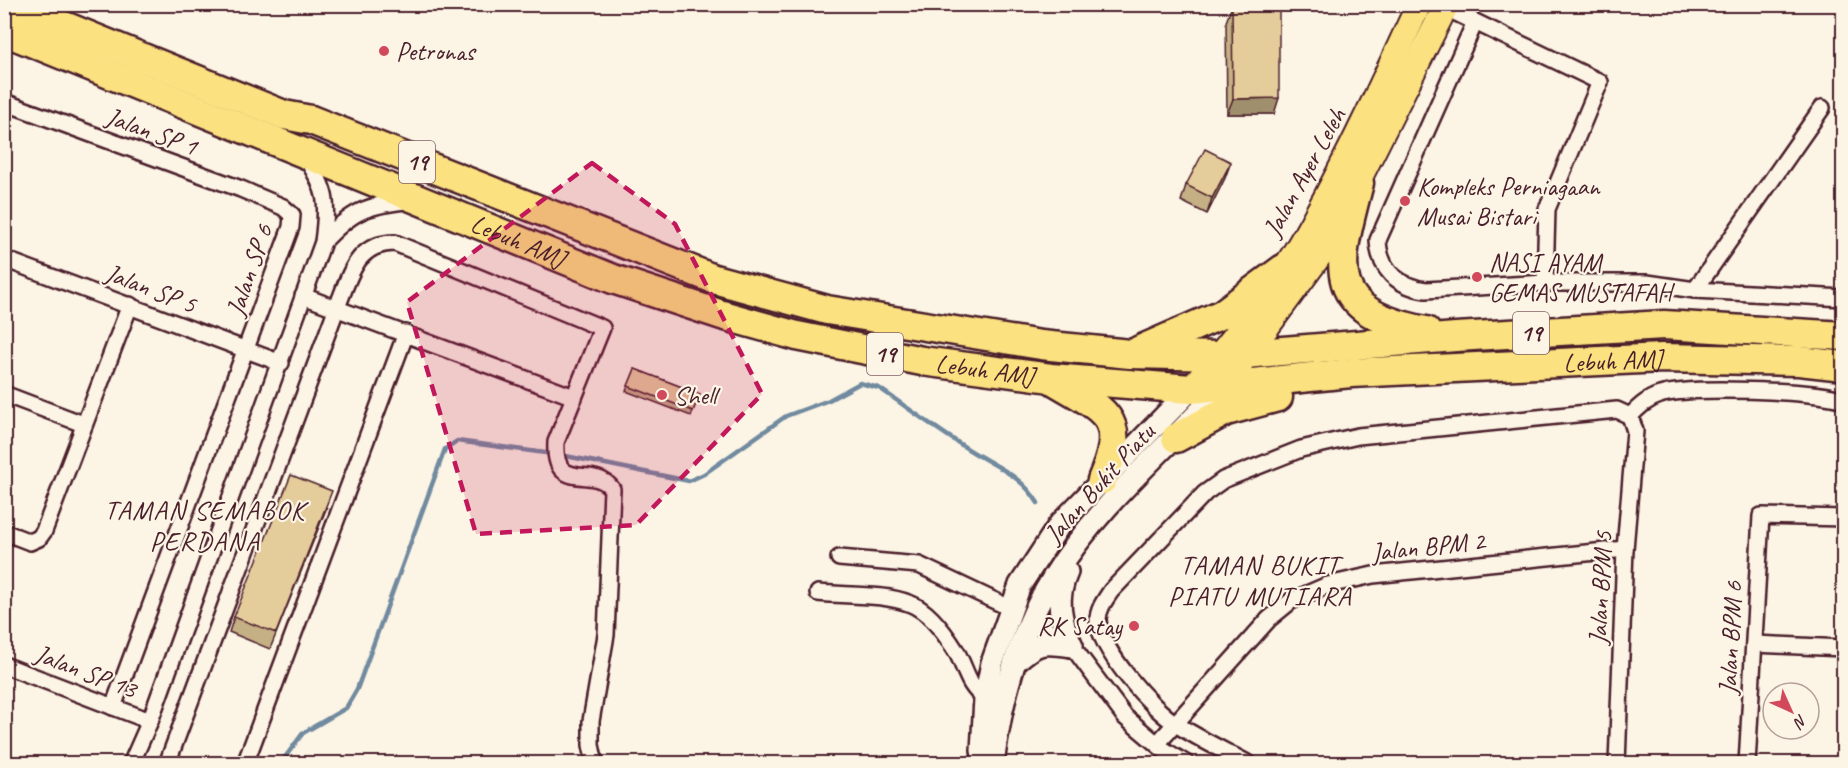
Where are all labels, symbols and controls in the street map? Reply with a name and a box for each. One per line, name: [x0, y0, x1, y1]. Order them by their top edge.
place label: Petronas: [396, 35, 476, 68]
marker: Petronas: [377, 44, 391, 58]
street label: Jalan SP 1: [100, 99, 203, 164]
street label: Jalan Ayer Leleh: [1255, 101, 1354, 244]
road number: 19: [399, 141, 435, 183]
place label: Kompleks Perniagaan Musai Bistari: [1417, 170, 1601, 233]
marker: Kompleks Perniagaan Musai Bistari: [1398, 194, 1412, 208]
street label: Lebuh AMJ: [466, 207, 573, 276]
street label: Jalan SP 6: [218, 219, 281, 322]
place label: NASI AYAM GEMAS MUSTAFAH: [1489, 246, 1676, 309]
street label: Jalan SP 5: [99, 255, 202, 321]
marker: NASI AYAM GEMAS MUSTAFAH: [1470, 270, 1484, 284]
road number: 19: [1513, 312, 1549, 354]
road number: 19: [867, 333, 903, 375]
street label: Lebuh AMJ: [1563, 342, 1667, 380]
street label: Lebuh AMJ: [934, 347, 1040, 393]
place label: Shell: [674, 379, 721, 412]
marker: Shell: [655, 388, 669, 402]
street label: Jalan Bukit Piatu: [1036, 416, 1163, 552]
district label: TAMAN SEMABOK PERDANA: [104, 493, 310, 558]
street label: Jalan BPM 2: [1368, 524, 1488, 569]
street label: Jalan BPM 5: [1581, 529, 1620, 648]
district label: TAMAN BUKIT PIATU MUTIARA: [1168, 548, 1352, 613]
street label: Jalan BPM 6: [1711, 579, 1750, 698]
place label: RK Satay: [1038, 610, 1124, 643]
marker: RK Satay: [1127, 619, 1141, 633]
street label: Jalan SP 13: [28, 636, 143, 707]
north arrow: [1761, 681, 1821, 741]
text: N: [1788, 710, 1811, 734]

